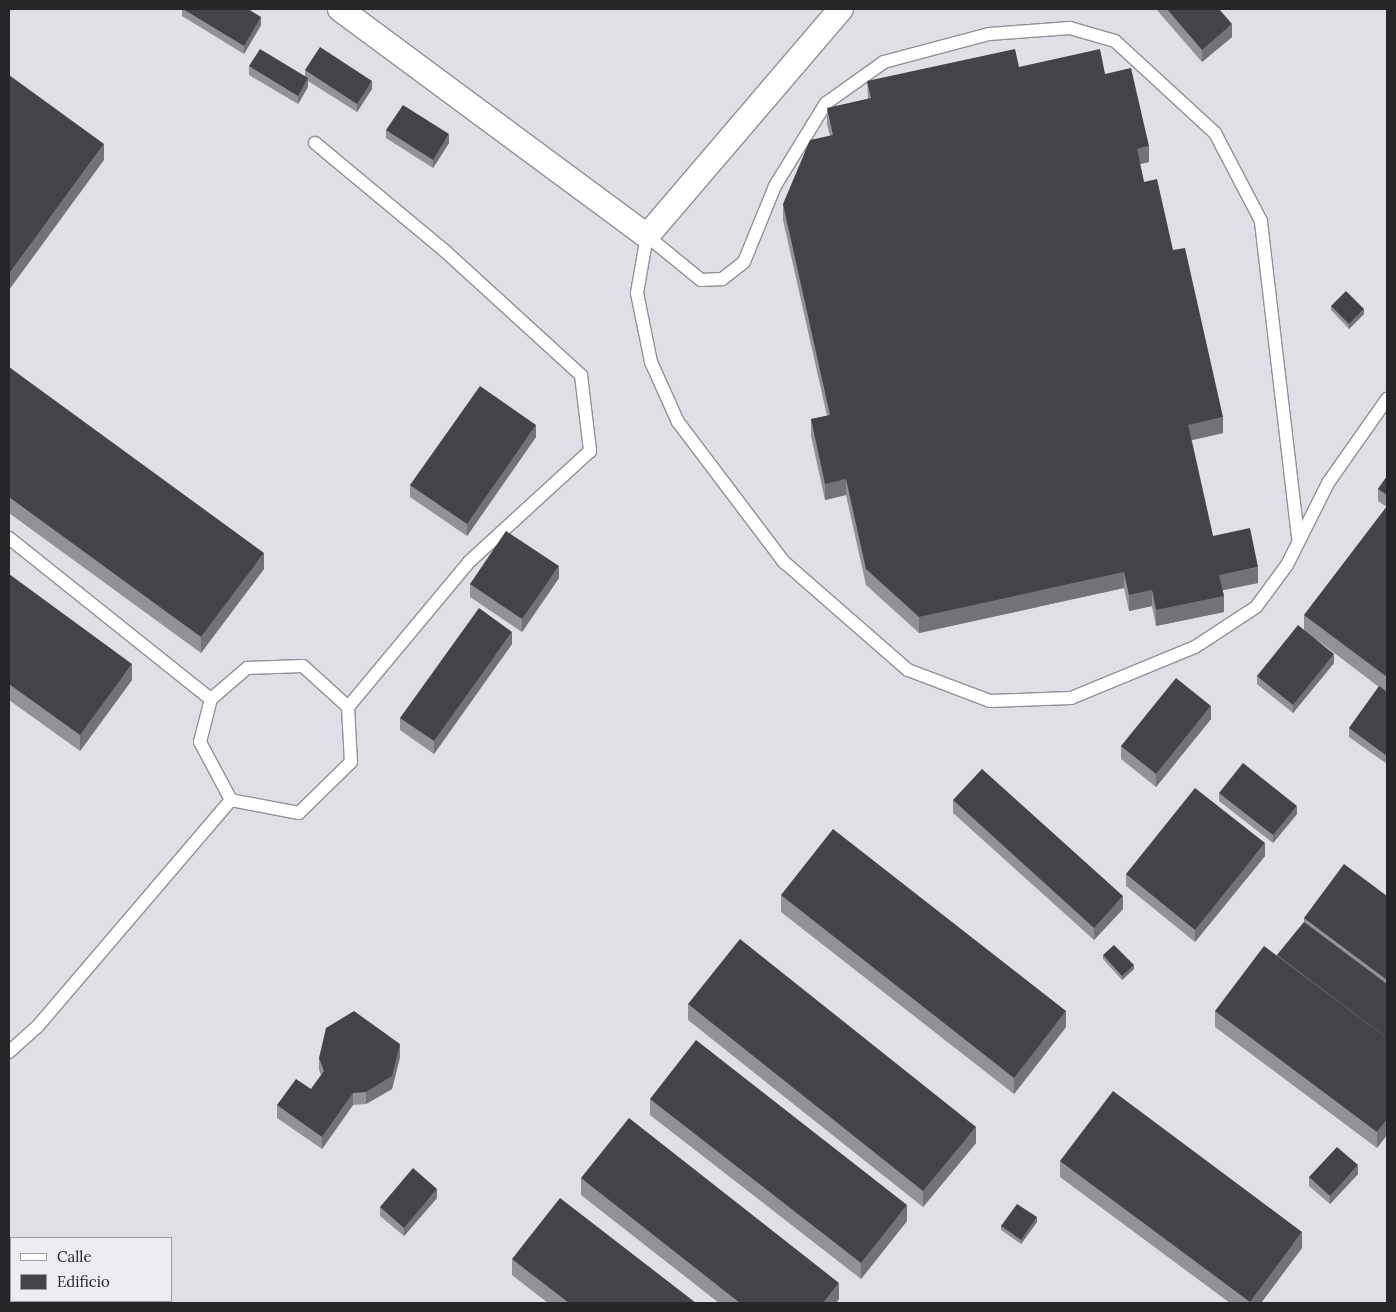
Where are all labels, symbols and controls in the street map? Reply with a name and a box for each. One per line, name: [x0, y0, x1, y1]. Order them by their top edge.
legend: [10, 1237, 172, 1302]
text: Calle: [57, 1247, 92, 1266]
text: Edificio: [57, 1272, 110, 1291]

